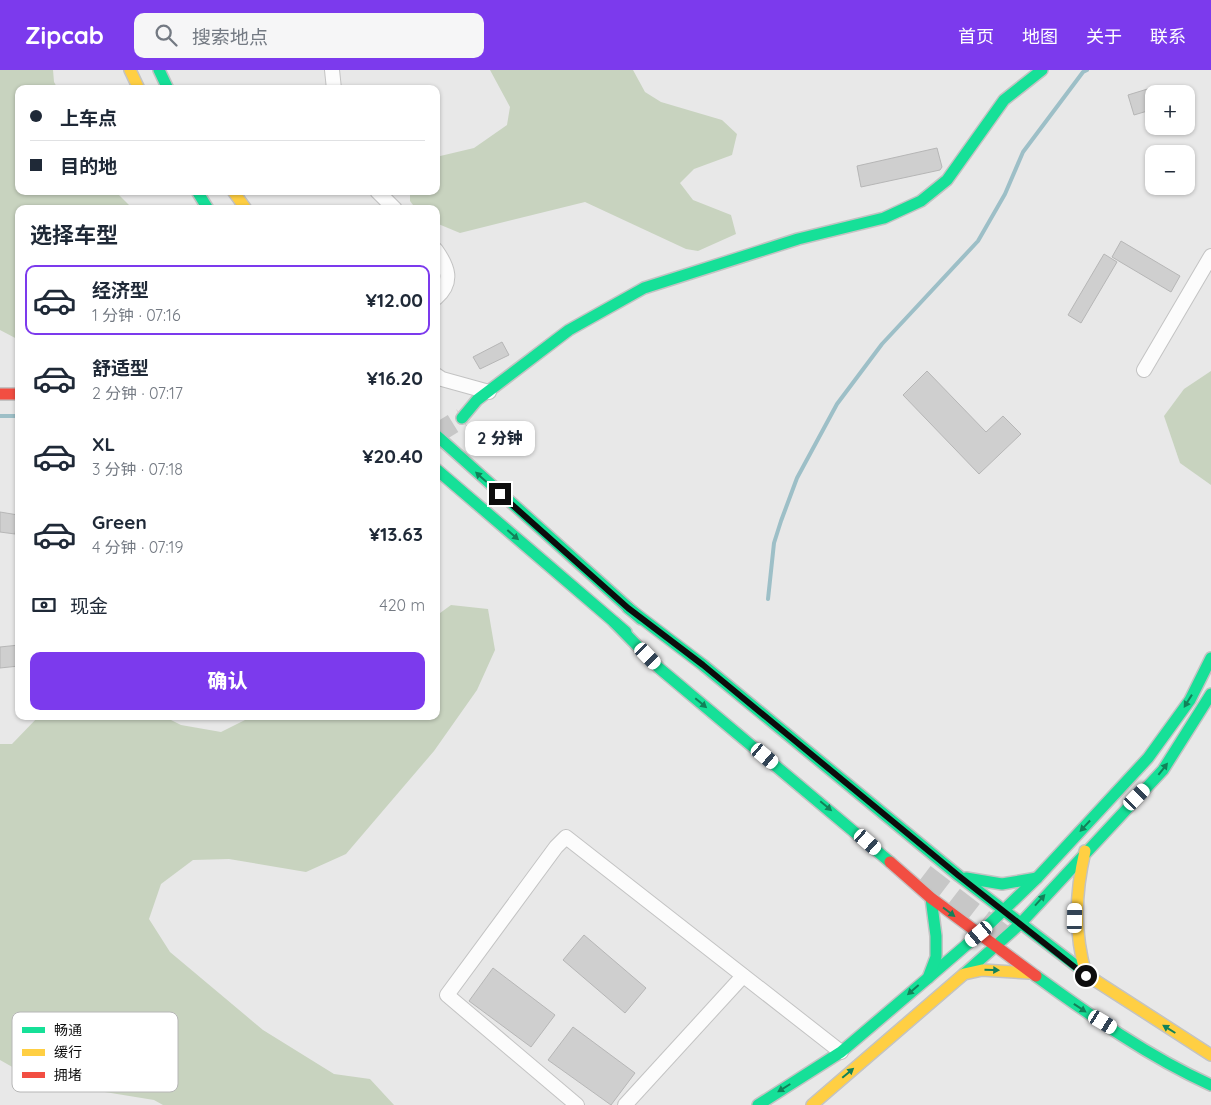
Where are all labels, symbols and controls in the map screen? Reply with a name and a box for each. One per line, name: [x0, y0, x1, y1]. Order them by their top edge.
search box: [134, 13, 484, 58]
text: Zipcab: [25, 20, 104, 50]
icon: search: [152, 21, 180, 49]
text: 搜索地点: [192, 25, 268, 49]
text: 首页: [958, 25, 994, 48]
text: 地图: [1022, 25, 1058, 48]
text: 关于: [1086, 25, 1122, 48]
text: 联系: [1150, 25, 1186, 48]
map controls: [1145, 85, 1195, 195]
button: +: [1145, 85, 1195, 135]
text: 上车点: [60, 106, 117, 130]
button: −: [1145, 145, 1195, 195]
text: 目的地: [60, 154, 117, 178]
text: 选择车型: [30, 221, 118, 249]
icon: car: [32, 278, 77, 323]
text: 经济型: [92, 278, 149, 302]
text: ¥12.00: [365, 288, 423, 312]
text: 1 分钟 · 07:16: [92, 305, 181, 325]
icon: car: [32, 356, 77, 401]
text: 舒适型: [92, 356, 149, 380]
text: ¥16.20: [367, 366, 423, 390]
text: 2 分钟 · 07:17: [92, 383, 183, 403]
callout: 2 分钟: [465, 422, 535, 456]
text: 2 分钟: [477, 428, 523, 448]
text: XL: [92, 432, 115, 456]
icon: car: [32, 434, 77, 479]
text: ¥20.40: [362, 444, 423, 468]
text: 3 分钟 · 07:18: [92, 459, 183, 479]
one-way arrow: [475, 471, 487, 483]
route end: [489, 483, 511, 505]
text: Green: [92, 510, 147, 534]
icon: car: [32, 512, 77, 557]
text: ¥13.63: [369, 522, 423, 546]
one-way arrow: [506, 530, 519, 541]
text: 4 分钟 · 07:19: [92, 537, 183, 557]
icon: cash: [30, 591, 58, 619]
text: 现金: [70, 594, 108, 618]
text: 420 m: [379, 595, 425, 615]
car: [632, 640, 663, 672]
button: 确认: [30, 652, 425, 710]
one-way arrow: [1183, 695, 1193, 708]
one-way arrow: [694, 697, 707, 708]
car: [748, 741, 781, 771]
one-way arrow: [1158, 763, 1169, 776]
car: [1121, 781, 1152, 813]
one-way arrow: [819, 801, 832, 812]
one-way arrow: [1079, 820, 1091, 832]
car: [851, 826, 884, 858]
one-way arrow: [1035, 894, 1046, 907]
car: [1067, 903, 1082, 933]
one-way arrow: [942, 907, 956, 917]
car: [962, 919, 995, 949]
route start: [1075, 965, 1097, 987]
one-way arrow: [984, 966, 1000, 974]
one-way arrow: [907, 985, 920, 996]
one-way arrow: [1074, 1003, 1087, 1013]
car: [1086, 1008, 1119, 1036]
legend: [12, 1012, 178, 1092]
text: 畅通: [54, 1021, 82, 1039]
one-way arrow: [1163, 1025, 1176, 1034]
text: 缓行: [54, 1043, 82, 1061]
text: 拥堵: [54, 1066, 82, 1084]
one-way arrow: [842, 1067, 855, 1078]
one-way arrow: [777, 1084, 791, 1093]

